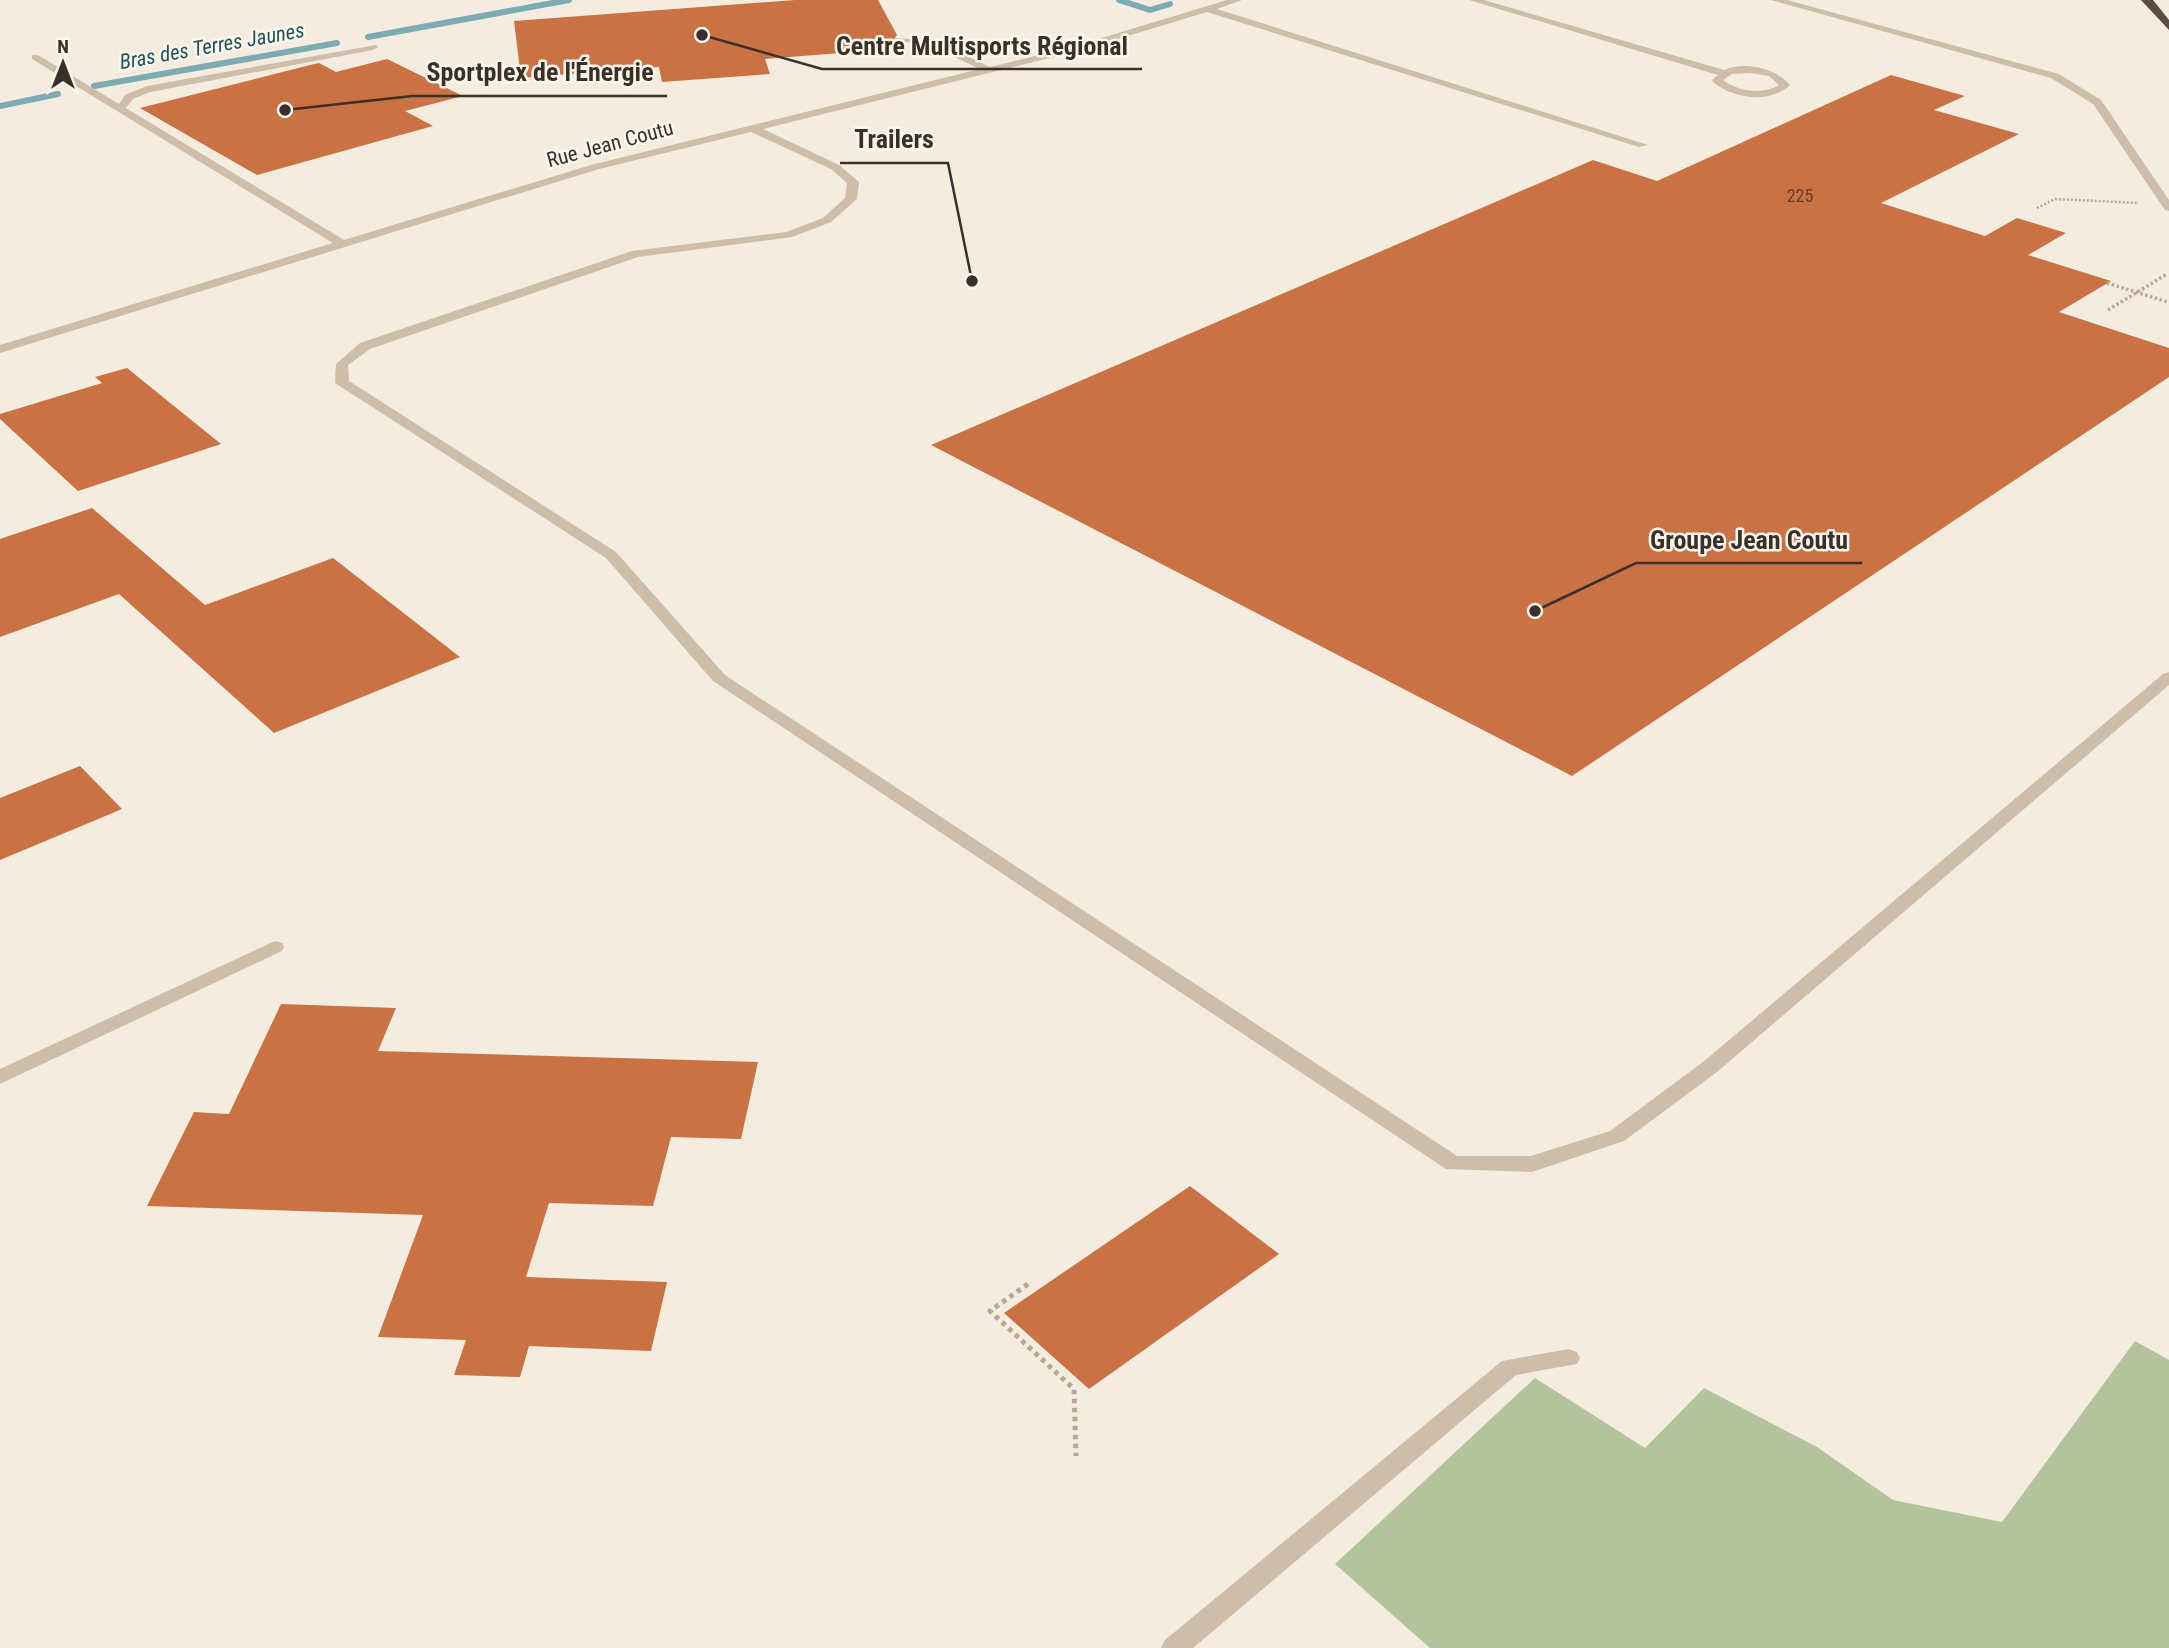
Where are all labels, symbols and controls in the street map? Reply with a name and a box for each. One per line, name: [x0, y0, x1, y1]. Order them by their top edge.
water label: Bras des Terres Jaunes: [118, 18, 306, 74]
callout: Centre Multisports Régional: [822, 22, 1142, 69]
north arrow: [28, 28, 98, 98]
text: Centre Multisports Régional: [836, 31, 1128, 61]
text: N: [57, 35, 69, 58]
callout: Sportplex de l'Énergie: [412, 49, 667, 96]
text: Sportplex de l'Énergie: [426, 57, 654, 87]
street label: Rue Jean Coutu: [544, 116, 676, 172]
callout: Trailers: [840, 116, 948, 163]
text: Trailers: [854, 124, 934, 154]
house number: 225: [1787, 185, 1813, 206]
callout: Groupe Jean Coutu: [1636, 516, 1862, 563]
text: Groupe Jean Coutu: [1650, 525, 1848, 555]

